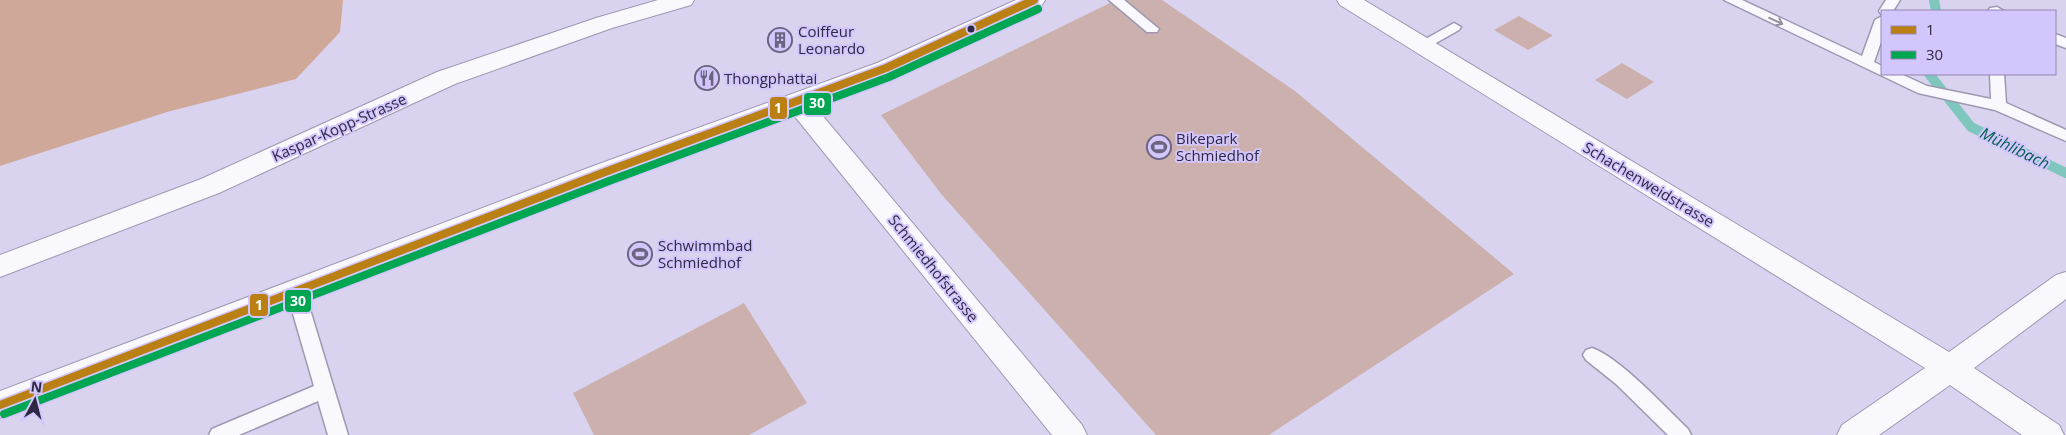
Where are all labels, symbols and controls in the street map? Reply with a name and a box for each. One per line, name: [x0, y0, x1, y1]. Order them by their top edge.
legend: [1881, 10, 2056, 75]
one-way arrow: [1768, 16, 1783, 26]
text: 1: [1926, 19, 1935, 39]
place label: Coiffeur Leonardo: [798, 21, 865, 58]
unlabelled marker: [966, 24, 976, 34]
building icon: Coiffeur Leonardo: [767, 27, 793, 53]
text: 30: [1926, 44, 1943, 64]
restaurant icon: Thongphattai: [694, 65, 720, 91]
place label: Thongphattai: [724, 68, 817, 88]
street label: Kaspar-Kopp-Strasse: [269, 88, 409, 166]
line badge: 30: [803, 92, 832, 116]
text: 30: [809, 93, 825, 112]
line badge: 1: [769, 96, 788, 120]
text: 1: [774, 98, 782, 117]
water label: Mühlibach: [1977, 122, 2053, 174]
place label: Bikepark Schmiedhof: [1176, 128, 1260, 165]
sports icon: Bikepark Schmiedhof: [1146, 134, 1172, 160]
street label: Schachenweidstrasse: [1580, 137, 1718, 231]
street label: Schmiedhofstrasse: [884, 210, 984, 326]
place label: Schwimmbad Schmiedhof: [658, 235, 752, 272]
sports icon: Schwimmbad Schmiedhof: [627, 241, 653, 267]
line badge: 30: [284, 289, 312, 313]
text: 30: [290, 291, 306, 310]
line badge: 1: [249, 293, 269, 317]
text: 1: [255, 295, 263, 314]
north arrow: [10, 375, 60, 425]
text: N: [30, 376, 43, 397]

